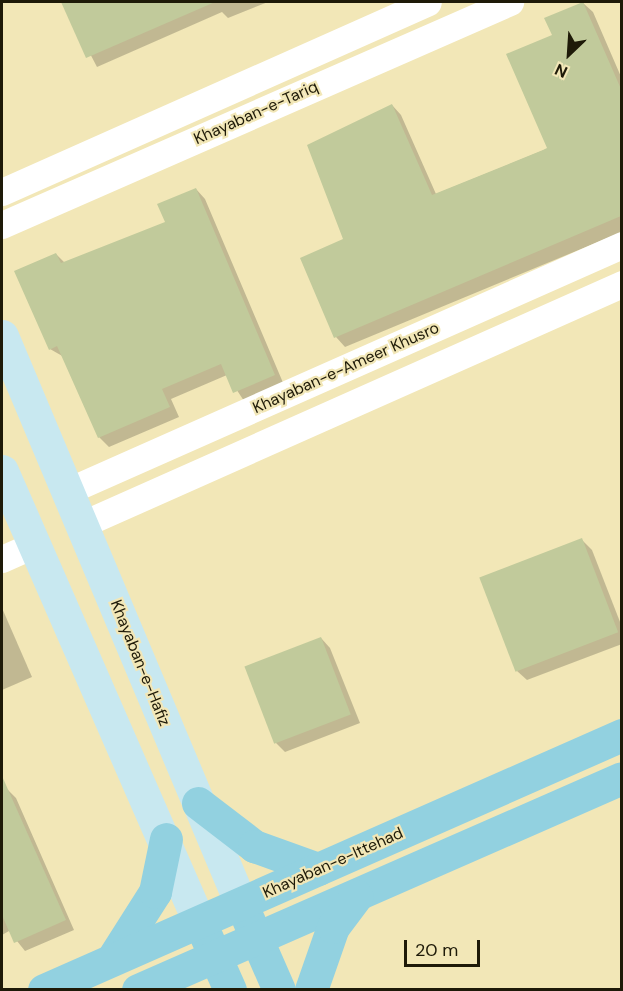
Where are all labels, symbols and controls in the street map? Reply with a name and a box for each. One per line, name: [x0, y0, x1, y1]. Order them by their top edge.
north arrow: [539, 24, 599, 84]
text: N: [551, 59, 571, 83]
street label: Khayaban-e-Tariq: [191, 77, 321, 149]
street label: Khayaban-e-Ameer Khusro: [250, 318, 442, 418]
street label: Khayaban-e-Hafiz: [106, 597, 174, 729]
street label: Khayaban-e-Ittehad: [260, 823, 406, 903]
scale bar: [407, 928, 484, 966]
text: 20 m: [415, 938, 458, 962]

